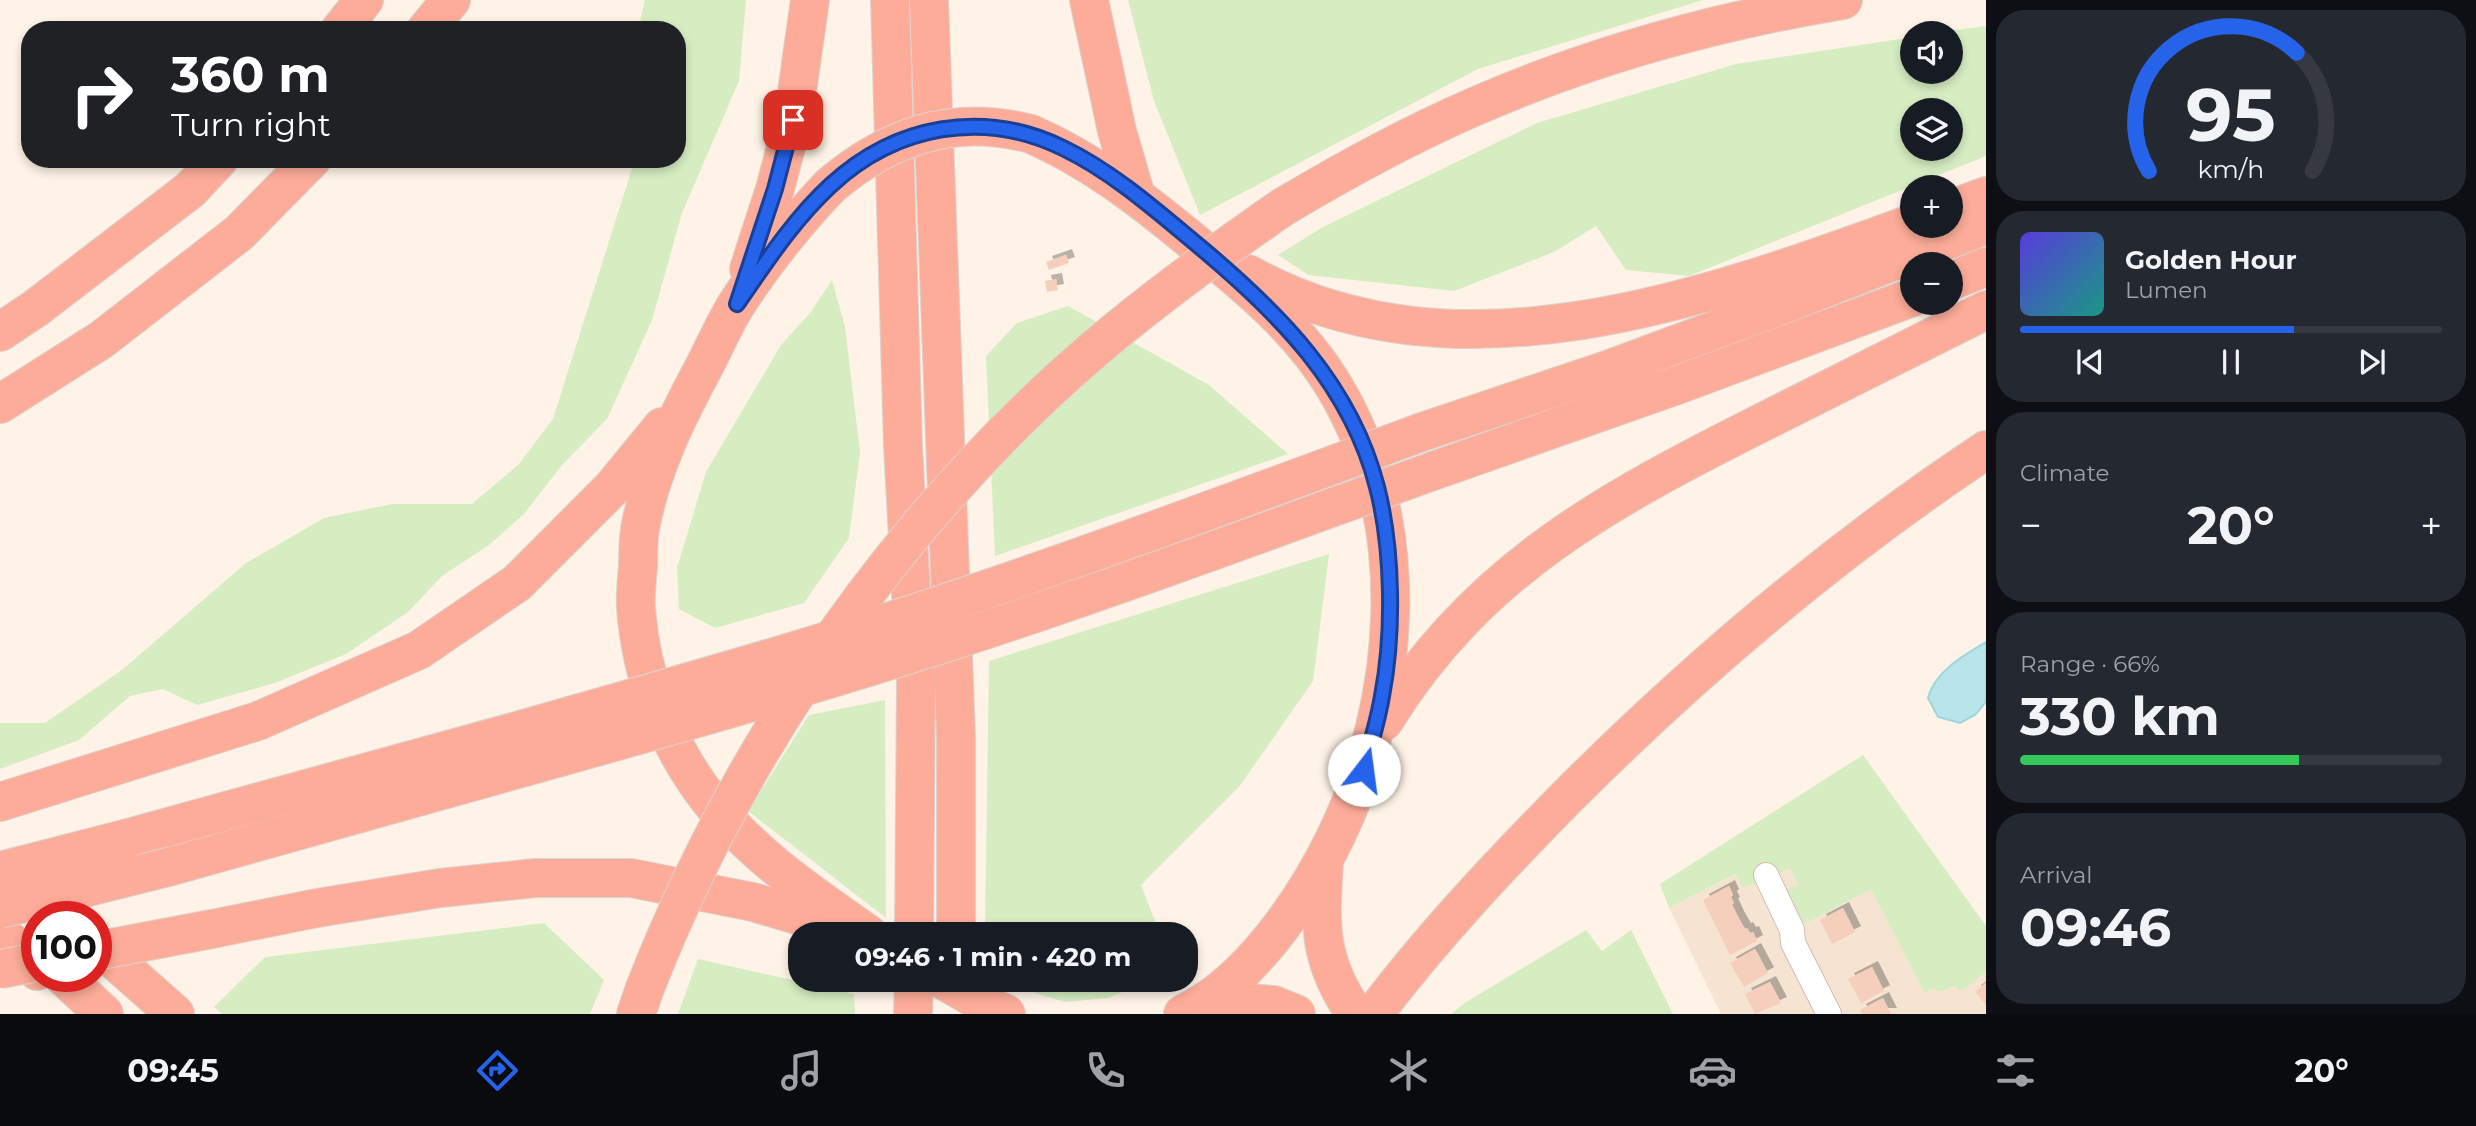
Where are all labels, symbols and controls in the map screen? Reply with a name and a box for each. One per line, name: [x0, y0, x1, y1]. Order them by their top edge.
map controls: [1900, 21, 1963, 315]
button: sound: [1900, 21, 1963, 84]
text: 360 m: [171, 45, 330, 104]
icon: right: [56, 49, 147, 140]
text: 95: [2186, 72, 2276, 160]
pin: [763, 90, 823, 150]
button: layers: [1900, 98, 1963, 161]
icon: arrive: [774, 101, 812, 139]
text: Turn right: [171, 105, 331, 144]
text: km/h: [2198, 154, 2264, 184]
button: +: [1900, 175, 1963, 238]
text: Golden Hour: [2125, 244, 2297, 276]
button: −: [1900, 252, 1963, 315]
text: Lumen: [2125, 276, 2208, 304]
icon: previous: [2071, 343, 2109, 381]
icon: pause: [2212, 343, 2250, 381]
icon: next: [2353, 343, 2391, 381]
text: Climate: [2020, 459, 2109, 487]
text: 20°: [2187, 494, 2275, 557]
text: −: [2020, 502, 2042, 549]
text: +: [2420, 502, 2442, 549]
text: Range · 66%: [2020, 650, 2160, 678]
text: 330 km: [2020, 685, 2220, 748]
position arrow: [1327, 733, 1401, 807]
text: Arrival: [2020, 861, 2093, 889]
text: 09:46: [2020, 896, 2171, 959]
speed limit sign: 100: [21, 901, 112, 992]
text: 09:46 · 1 min · 420 m: [855, 941, 1131, 973]
icon: directions: [473, 1046, 522, 1095]
icon: music: [777, 1046, 826, 1095]
icon: phone: [1081, 1046, 1130, 1095]
icon: climate: [1384, 1046, 1433, 1095]
icon: car: [1688, 1046, 1737, 1095]
icon: filters: [1991, 1046, 2040, 1095]
text: 09:45: [127, 1051, 219, 1090]
text: 20°: [2295, 1051, 2349, 1090]

